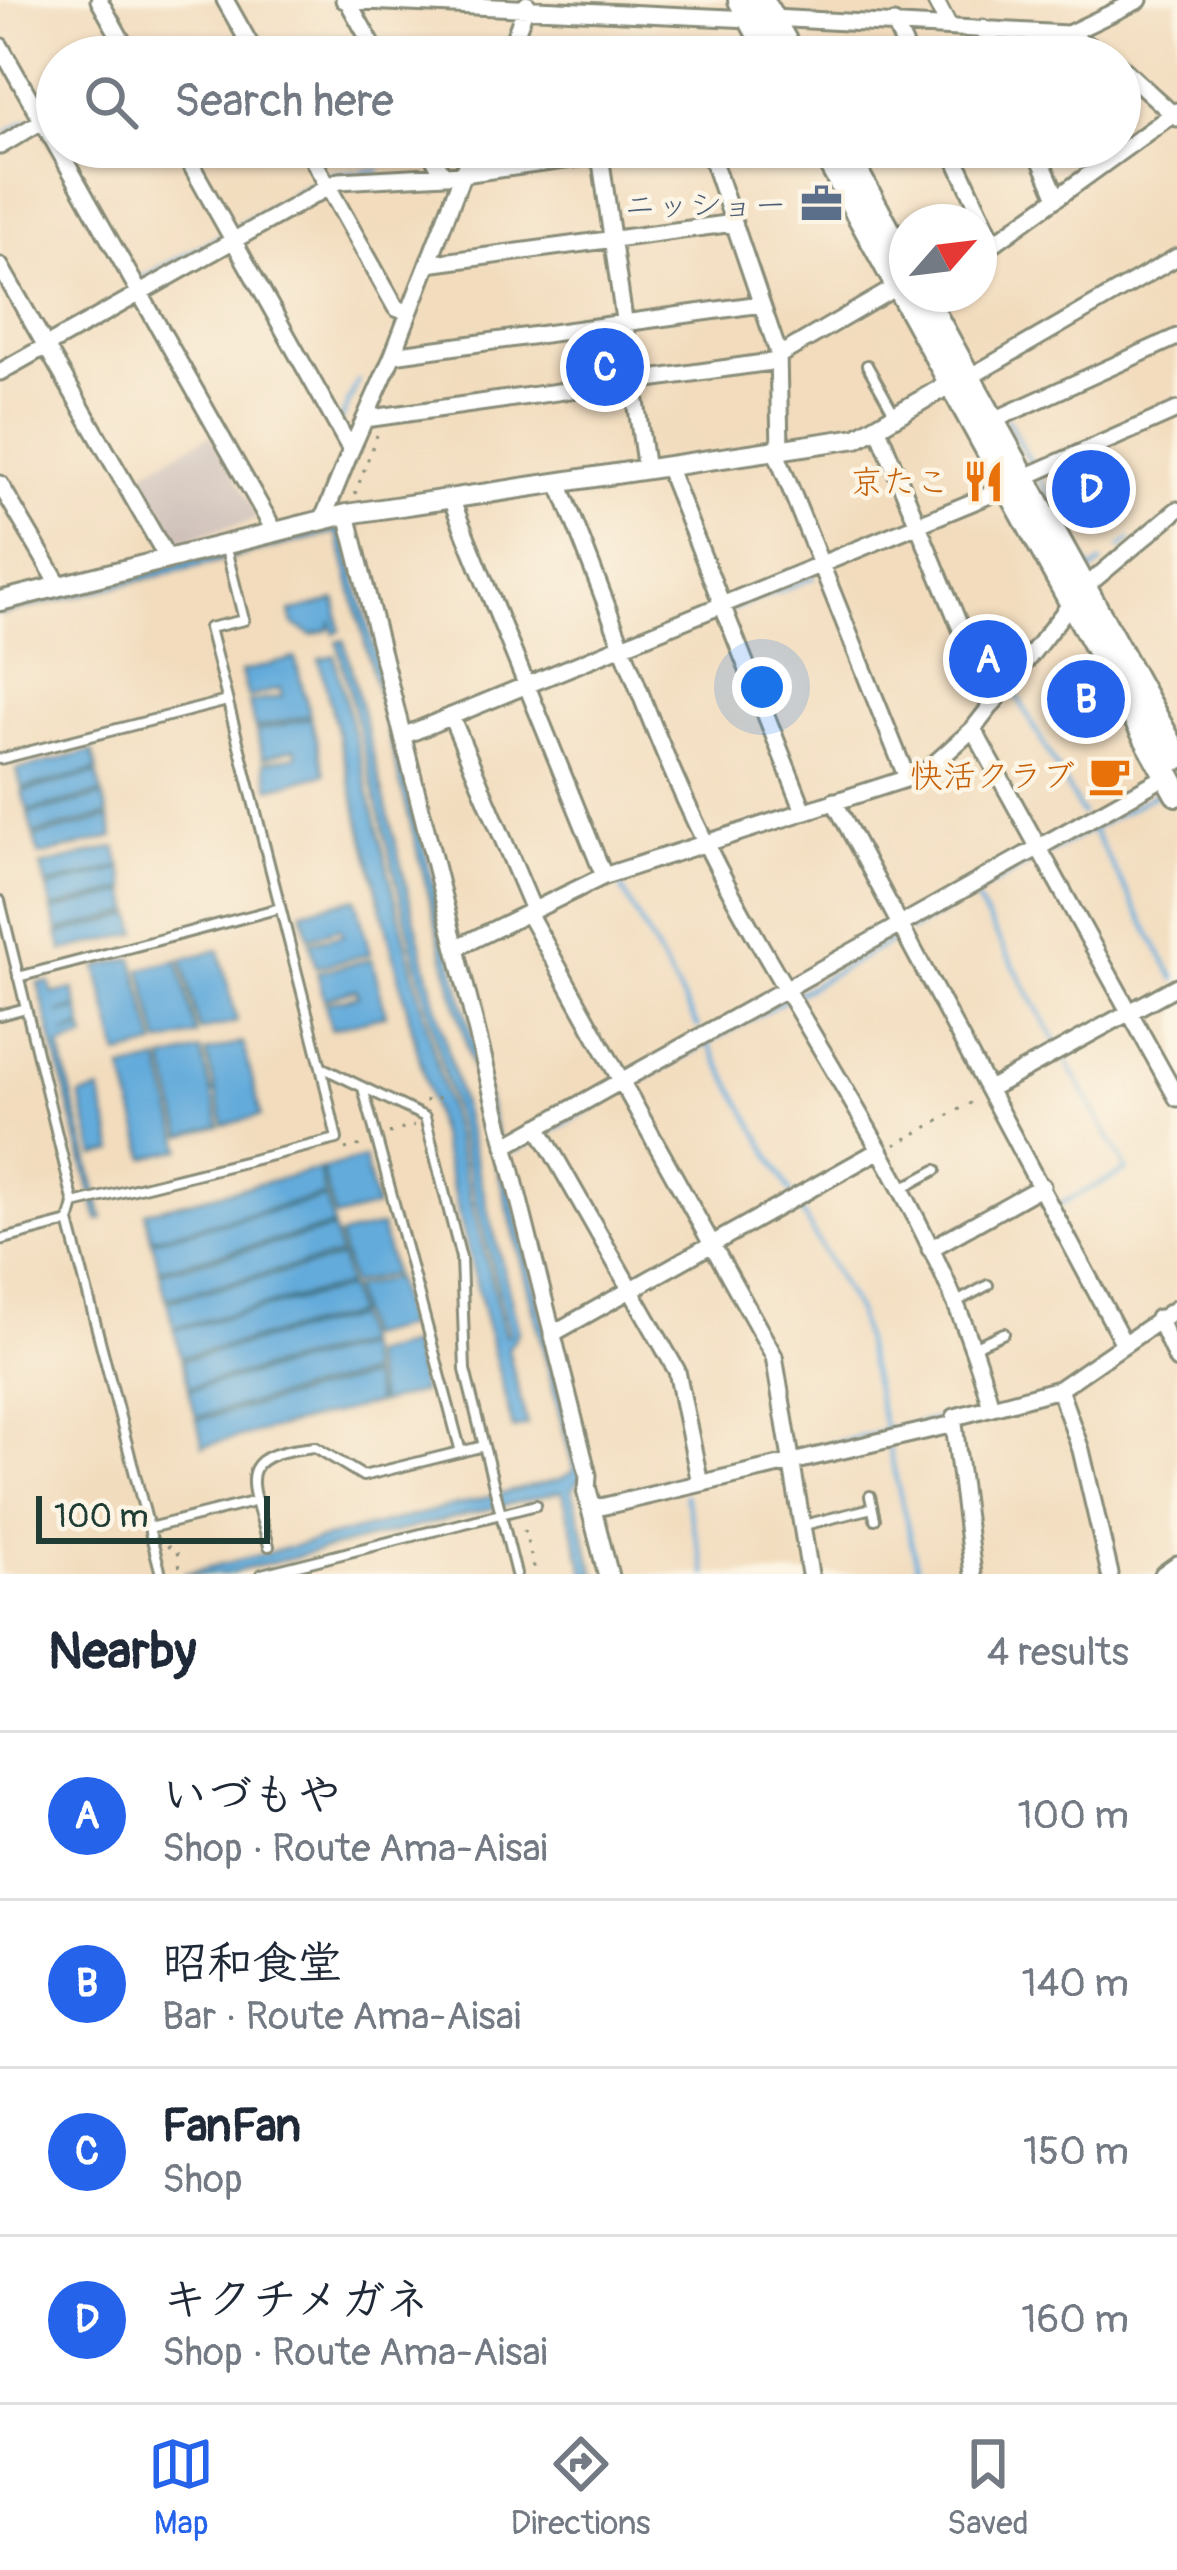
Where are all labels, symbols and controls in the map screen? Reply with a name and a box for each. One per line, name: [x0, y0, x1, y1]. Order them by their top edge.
search box: [36, 36, 1141, 168]
icon: search: [78, 69, 144, 135]
text: Search here: [174, 74, 394, 130]
office icon: ニッショー: [798, 181, 844, 227]
place label: ニッショー: [623, 185, 787, 226]
north arrow: [889, 204, 997, 312]
pin: C: [566, 322, 644, 412]
pin: D: [1052, 444, 1130, 534]
restaurant icon: 京たこ: [960, 458, 1006, 504]
place label: 京たこ: [850, 462, 949, 503]
pin: A: [949, 614, 1027, 704]
pin: B: [1047, 654, 1125, 744]
your location: [732, 657, 792, 717]
cafe icon: 快活クラブ: [1086, 752, 1132, 798]
place label: 快活クラブ: [910, 756, 1075, 797]
scale bar: [36, 1490, 270, 1543]
text: 100 m: [54, 1496, 148, 1537]
text: Nearby: [48, 1620, 196, 1684]
text: 4 results: [987, 1628, 1129, 1677]
text: いづもや: [162, 1768, 342, 1824]
text: A: [74, 1791, 100, 1840]
text: 100 m: [1017, 1791, 1129, 1840]
text: Shop · Route Ama-Aisai: [162, 1824, 548, 1873]
text: 昭和食堂: [162, 1936, 342, 1992]
text: B: [76, 1959, 98, 2008]
text: 140 m: [1021, 1959, 1129, 2008]
text: Bar · Route Ama-Aisai: [162, 1992, 521, 2041]
text: FanFan: [162, 2099, 301, 2155]
text: C: [75, 2127, 99, 2176]
text: 150 m: [1023, 2127, 1129, 2176]
text: Shop: [162, 2155, 243, 2204]
text: キクチメガネ: [162, 2272, 430, 2328]
text: D: [75, 2295, 99, 2344]
text: 160 m: [1021, 2295, 1129, 2344]
text: Shop · Route Ama-Aisai: [162, 2328, 548, 2377]
tab: Map: [148, 2431, 214, 2544]
tab: Directions: [511, 2431, 651, 2544]
tab: Saved: [947, 2431, 1029, 2544]

